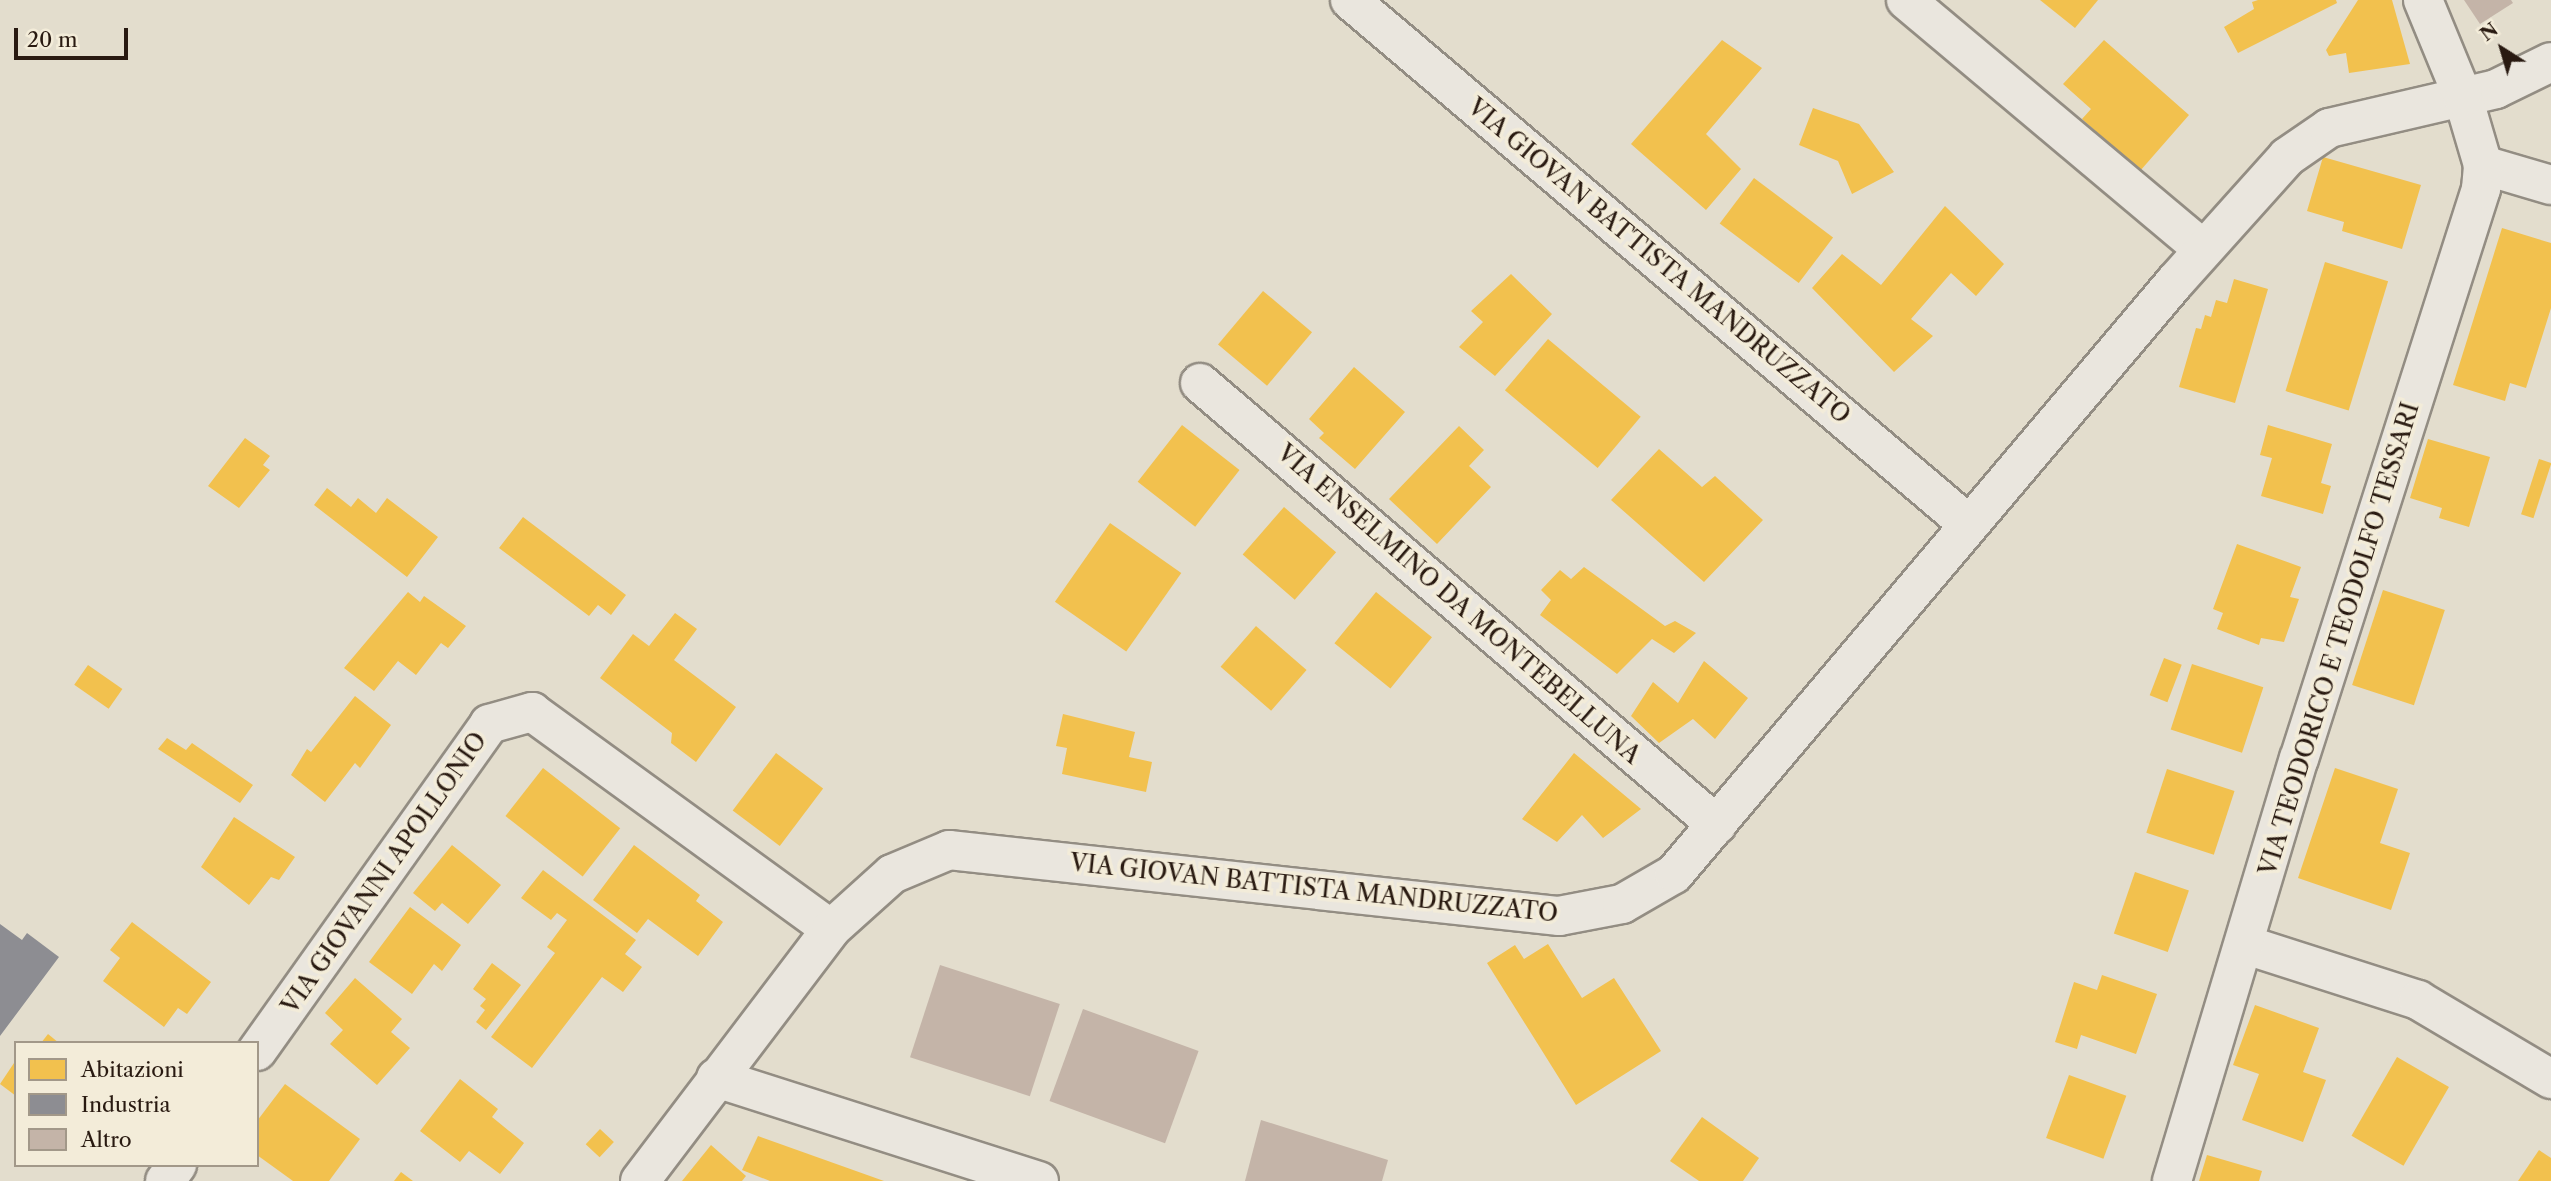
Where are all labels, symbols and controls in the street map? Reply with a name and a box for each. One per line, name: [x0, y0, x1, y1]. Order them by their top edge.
scale bar: [18, 14, 131, 58]
north arrow: [2467, 14, 2537, 84]
text: N: [2476, 18, 2503, 46]
text: 20 m: [27, 27, 78, 52]
street label: VIA GIOVAN BATTISTA MANDRUZZATO: [1461, 92, 1857, 430]
street label: VIA TEODORICO E TEODOLFO TESSARI: [2253, 398, 2425, 880]
street label: VIA ENSELMINO DA MONTEBELLUNA: [1271, 438, 1647, 770]
street label: VIA GIOVANNI APOLLONIO: [275, 726, 493, 1020]
street label: VIA GIOVAN BATTISTA MANDRUZZATO: [1068, 848, 1560, 928]
legend: [14, 1041, 259, 1167]
text: Abitazioni: [81, 1057, 184, 1082]
text: Industria: [81, 1092, 171, 1117]
text: Altro: [81, 1127, 132, 1152]

